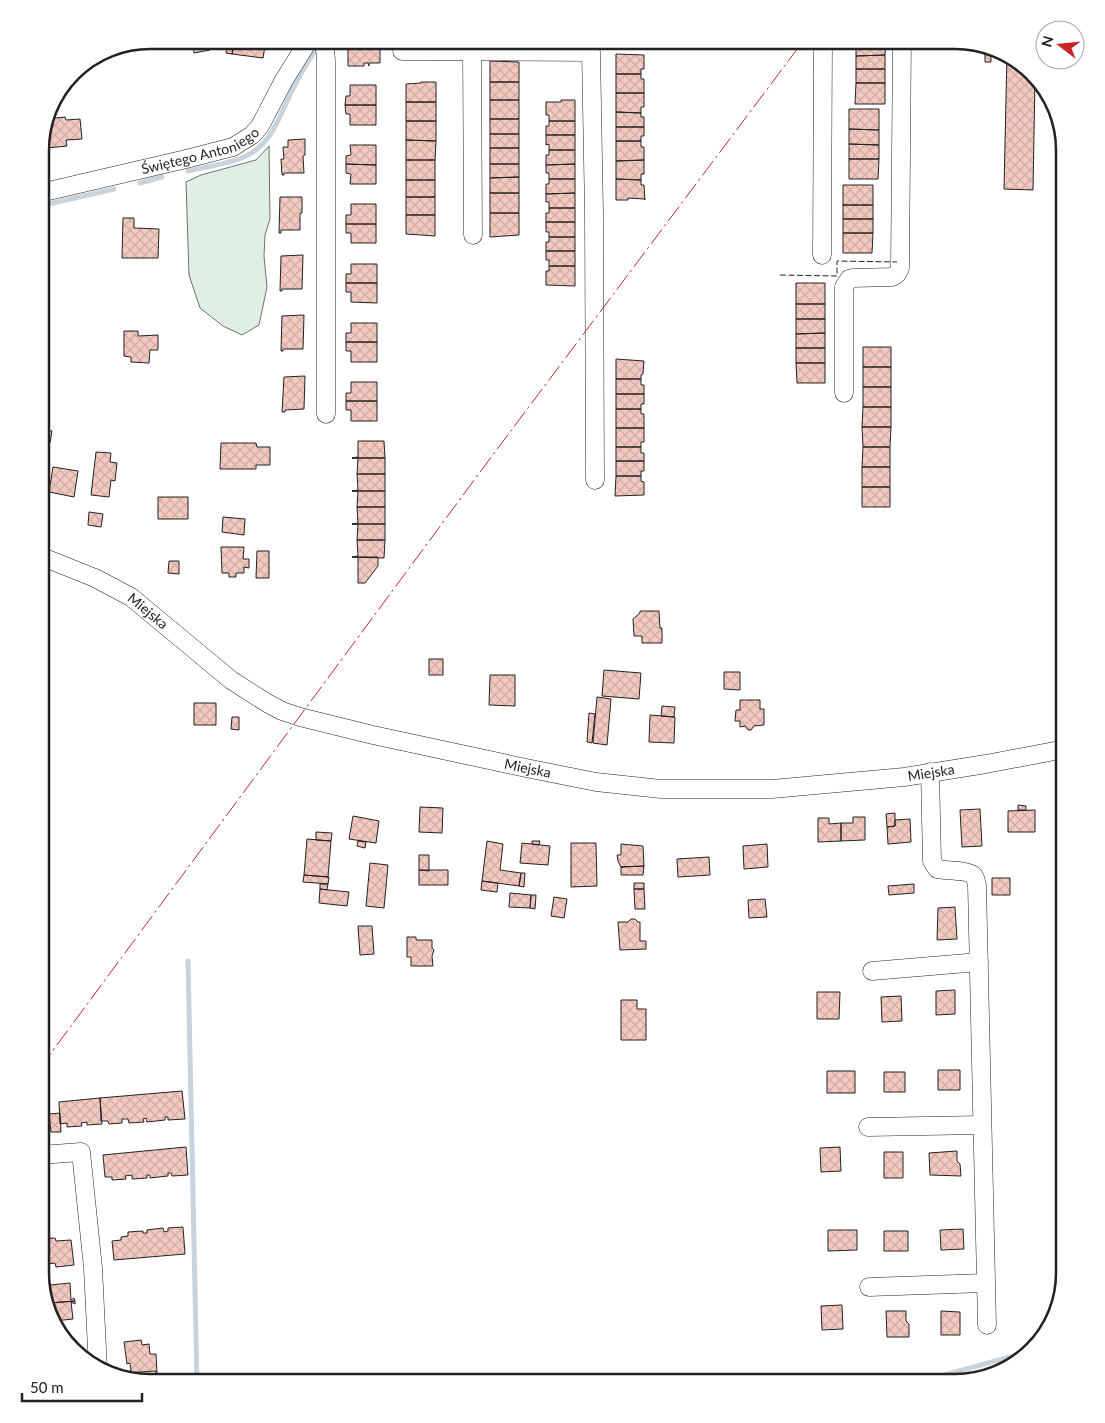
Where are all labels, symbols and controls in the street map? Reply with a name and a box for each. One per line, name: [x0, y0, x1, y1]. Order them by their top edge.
north arrow: [1035, 20, 1085, 70]
text: N: [1037, 34, 1057, 49]
street label: Świętego Antoniego: [139, 124, 263, 177]
street label: Miejska: [125, 589, 172, 632]
street label: Miejska: [503, 755, 553, 781]
street label: Miejska: [906, 760, 956, 784]
scale bar: [22, 1370, 142, 1402]
text: 50 m: [30, 1378, 64, 1396]

